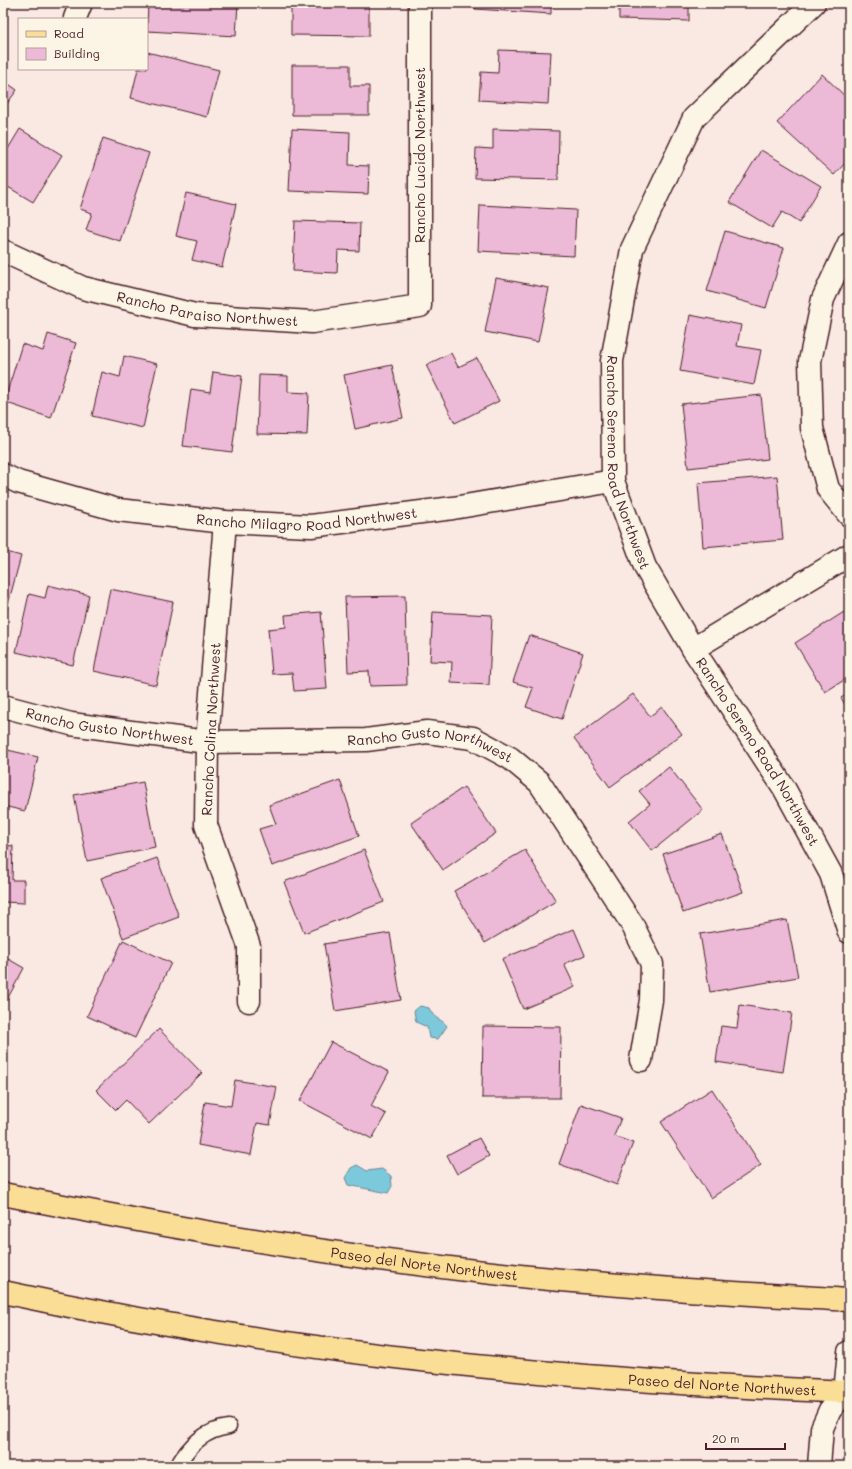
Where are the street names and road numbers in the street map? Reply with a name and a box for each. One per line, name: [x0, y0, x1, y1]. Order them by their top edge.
street label: Rancho Lucido Northwest: [410, 67, 429, 243]
street label: Rancho Paraiso Northwest: [115, 286, 299, 330]
street label: Rancho Sereno Road Northwest: [603, 354, 655, 572]
street label: Rancho Milagro Road Northwest: [195, 503, 418, 535]
street label: Rancho Colina Northwest: [196, 642, 225, 816]
street label: Rancho Sereno Road Northwest: [692, 653, 824, 849]
street label: Rancho Gusto Northwest: [24, 702, 195, 749]
street label: Rancho Gusto Northwest: [347, 722, 516, 767]
street label: Paseo del Norte Northwest: [329, 1242, 519, 1285]
street label: Paseo del Norte Northwest: [628, 1369, 817, 1400]

